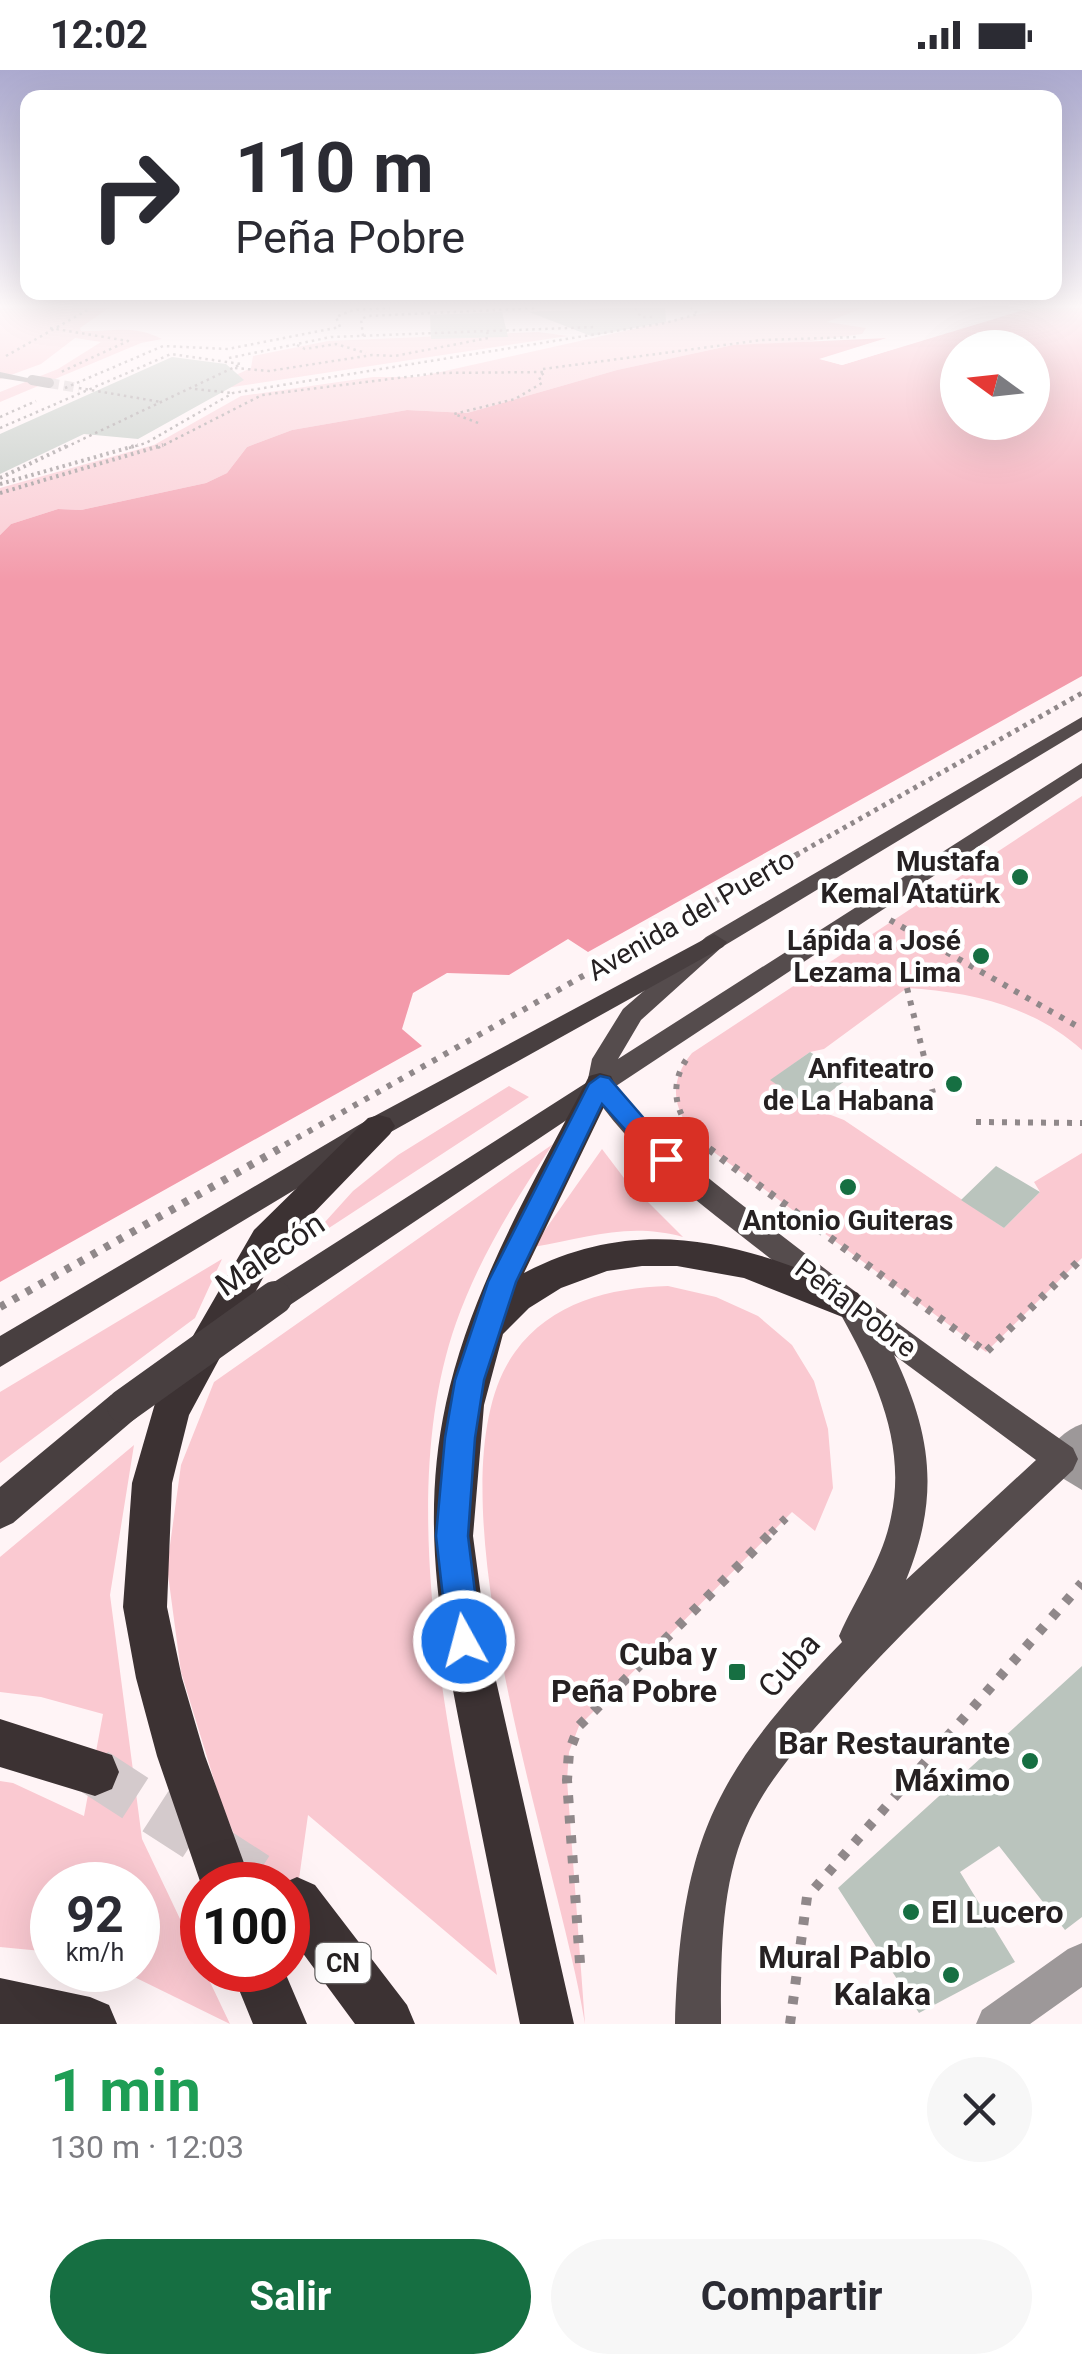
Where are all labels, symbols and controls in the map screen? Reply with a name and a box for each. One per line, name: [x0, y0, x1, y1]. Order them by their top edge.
text: 12:02: [50, 13, 148, 57]
text: 110 m: [235, 127, 434, 209]
icon: right: [70, 130, 200, 260]
text: Peña Pobre: [235, 211, 465, 264]
north arrow: [940, 330, 1050, 440]
map controls: [940, 330, 1050, 440]
street label: Avenida del Puerto: [582, 842, 800, 988]
place label: Mustafa Kemal Atatürk: [820, 845, 1001, 910]
marker: Mustafa Kemal Atatürk: [1009, 866, 1031, 888]
place label: Lápida a José Lezama Lima: [787, 924, 961, 989]
marker: Lápida a José Lezama Lima: [970, 945, 992, 967]
place label: Anfiteatro de La Habana: [763, 1052, 934, 1117]
marker: Anfiteatro de La Habana: [943, 1073, 965, 1095]
pin: [624, 1117, 709, 1202]
icon: arrive: [639, 1132, 694, 1187]
marker: Antonio Guiteras: [837, 1176, 859, 1198]
street label: Malecón: [208, 1204, 332, 1304]
place label: Antonio Guiteras: [743, 1204, 953, 1237]
street label: Peña Pobre: [789, 1252, 923, 1364]
position arrow: [412, 1589, 516, 1693]
street label: Cuba: [750, 1625, 828, 1705]
place label: Cuba y Peña Pobre: [551, 1635, 718, 1710]
marker: Cuba y Peña Pobre: [726, 1661, 748, 1683]
place label: Bar Restaurante Máximo: [778, 1724, 1010, 1799]
marker: Bar Restaurante Máximo: [1019, 1750, 1041, 1772]
speed limit sign: 100: [180, 1862, 310, 1992]
text: 92: [66, 1886, 124, 1944]
place label: El Lucero: [931, 1893, 1064, 1931]
marker: El Lucero: [900, 1901, 922, 1923]
text: km/h: [66, 1938, 124, 1967]
place label: Mural Pablo Kalaka: [758, 1938, 931, 2013]
road number: CN: [316, 1943, 370, 1983]
marker: Mural Pablo Kalaka: [940, 1964, 962, 1986]
text: 1 min: [50, 2055, 201, 2126]
button: close: [927, 2057, 1032, 2162]
text: 130 m · 12:03: [50, 2128, 244, 2166]
button: Salir: [50, 2239, 531, 2354]
button: Compartir: [551, 2239, 1032, 2354]

